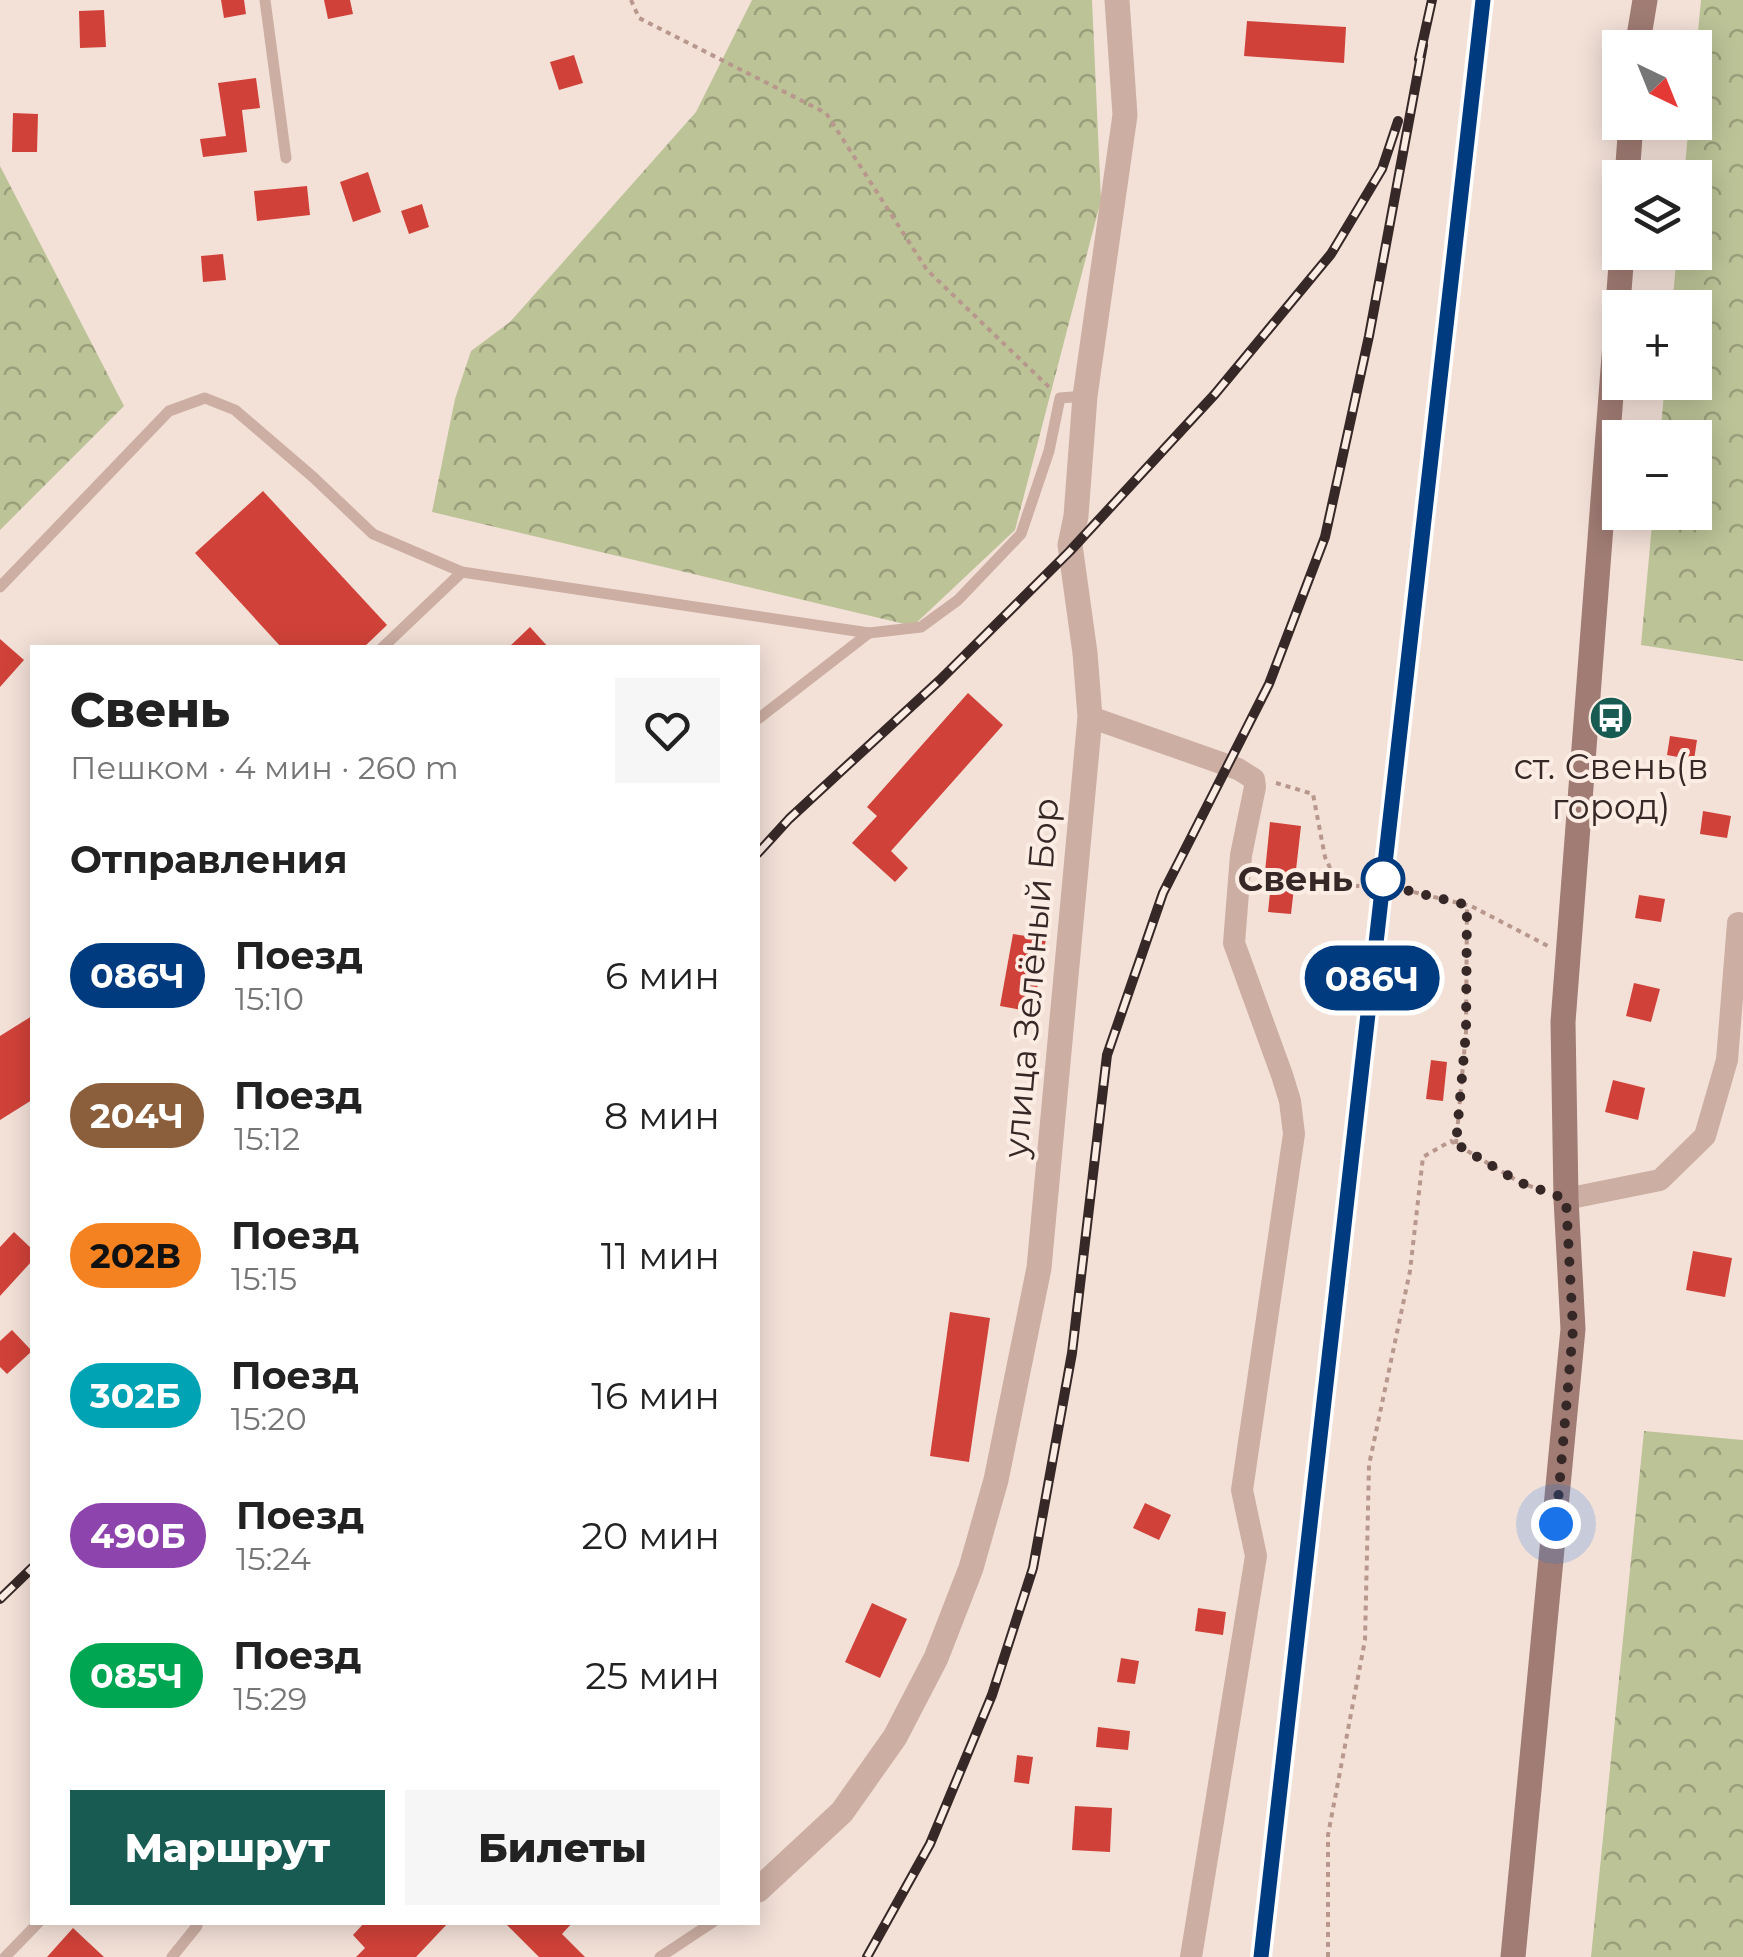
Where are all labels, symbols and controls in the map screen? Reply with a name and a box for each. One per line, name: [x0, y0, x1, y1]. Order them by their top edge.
north arrow: [1602, 30, 1712, 140]
map controls: [1602, 30, 1712, 530]
button: layers: [1602, 160, 1712, 270]
button: +: [1602, 290, 1712, 400]
button: −: [1602, 420, 1712, 530]
button: heart: [615, 678, 720, 783]
text: Свень: [70, 681, 230, 739]
bus stop icon: ст. Свень(в город): [1588, 695, 1634, 741]
place label: ст. Свень(в город): [1513, 745, 1709, 828]
text: Пешком · 4 мин · 260 m: [70, 748, 459, 787]
street label: улица Зелёный Бор: [993, 796, 1068, 1161]
text: Отправления: [70, 836, 348, 883]
place label: Свень: [1238, 857, 1353, 900]
marker: Свень: [1362, 858, 1404, 900]
text: Поезд: [235, 932, 363, 979]
line badge: 086Ч: [1302, 946, 1442, 1010]
text: 6 мин: [605, 952, 720, 999]
text: 086Ч: [90, 954, 185, 997]
text: 086Ч: [1325, 957, 1419, 1000]
text: 15:10: [235, 979, 304, 1018]
text: Поезд: [234, 1072, 362, 1119]
text: 8 мин: [604, 1092, 720, 1139]
text: 204Ч: [90, 1094, 184, 1137]
text: 15:12: [234, 1119, 300, 1158]
text: Поезд: [231, 1212, 359, 1259]
text: 11 мин: [601, 1232, 720, 1279]
text: 202В: [90, 1234, 181, 1277]
text: 15:15: [231, 1259, 297, 1298]
text: Поезд: [231, 1352, 359, 1399]
text: 16 мин: [591, 1372, 720, 1419]
text: 302Б: [90, 1374, 181, 1417]
text: 15:20: [231, 1399, 307, 1438]
text: Поезд: [236, 1492, 364, 1539]
your location: [1531, 1499, 1581, 1549]
text: 20 мин: [582, 1512, 720, 1559]
text: 490Б: [90, 1514, 186, 1557]
text: 15:24: [236, 1539, 311, 1578]
text: Поезд: [233, 1632, 361, 1679]
text: 25 мин: [585, 1652, 720, 1699]
text: 085Ч: [90, 1654, 183, 1697]
text: 15:29: [233, 1679, 307, 1718]
button: Маршрут: [70, 1790, 385, 1905]
button: Билеты: [405, 1790, 720, 1905]

